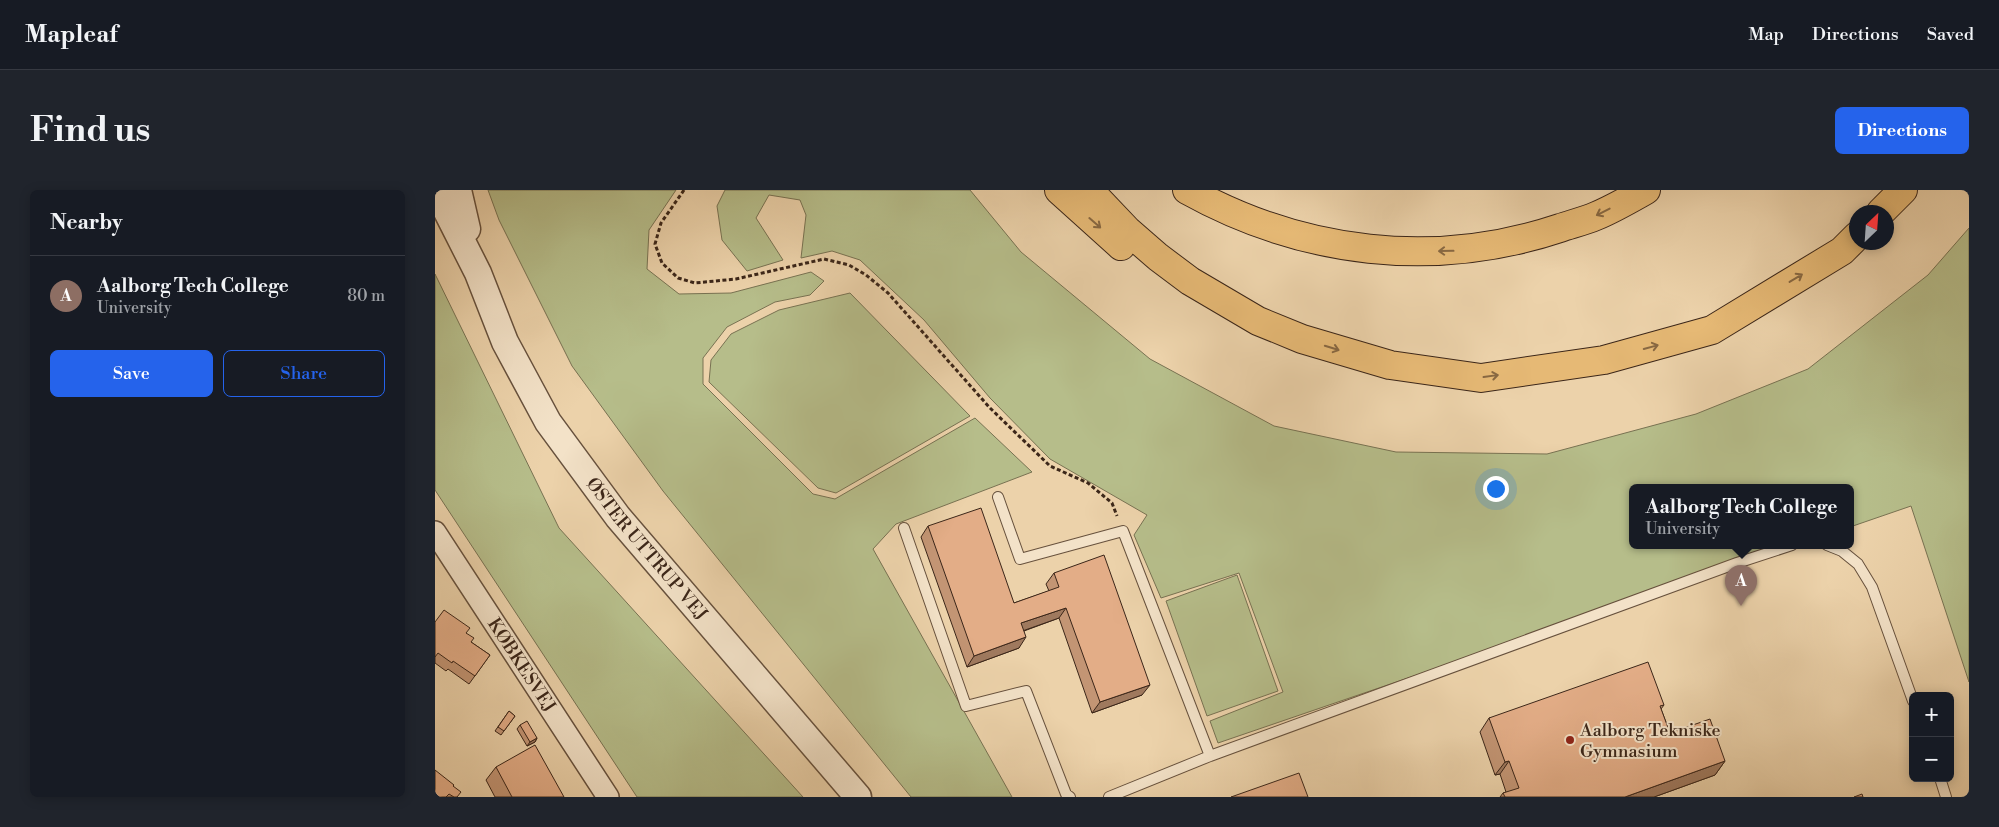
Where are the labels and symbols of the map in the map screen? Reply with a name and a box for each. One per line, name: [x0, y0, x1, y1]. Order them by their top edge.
north arrow: [1849, 205, 1894, 250]
one-way arrow: [1596, 208, 1611, 217]
one-way arrow: [1088, 217, 1101, 229]
one-way arrow: [1438, 246, 1454, 256]
one-way arrow: [1789, 273, 1803, 283]
one-way arrow: [1642, 342, 1658, 351]
one-way arrow: [1324, 343, 1340, 353]
one-way arrow: [1483, 371, 1499, 381]
street label: ØSTER UTTRUP VEJ: [581, 473, 713, 625]
your location: [1483, 476, 1509, 502]
pin: A: [1725, 565, 1757, 606]
street label: KØBKESVEJ: [482, 614, 561, 717]
place label: Aalborg Tekniske Gymnasium: [1579, 719, 1721, 763]
marker: Aalborg Tekniske Gymnasium: [1564, 734, 1576, 746]

